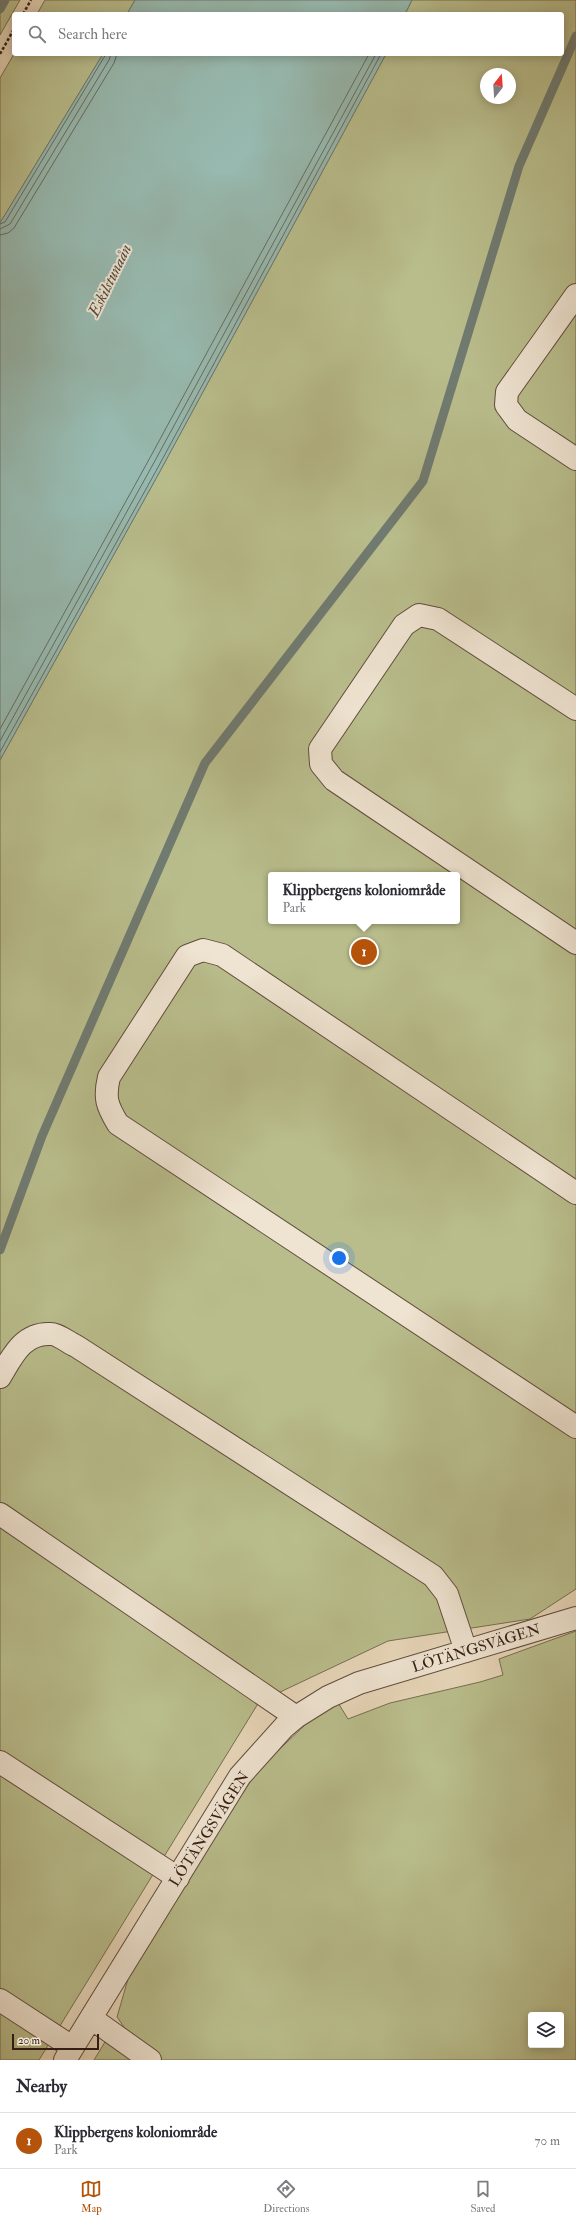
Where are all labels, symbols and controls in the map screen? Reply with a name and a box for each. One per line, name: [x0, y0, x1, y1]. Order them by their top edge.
search box: [12, 12, 564, 56]
icon: search: [26, 23, 48, 45]
text: Search here: [58, 25, 127, 44]
north arrow: [480, 68, 516, 104]
water label: Eskilstunaån: [83, 241, 136, 321]
popup: [268, 872, 460, 924]
text: Klippbergens koloniområde: [282, 881, 446, 900]
text: Park: [282, 900, 306, 916]
pin: 1: [351, 937, 377, 967]
your location: [329, 1248, 349, 1268]
street label: LÖTÄNGSVÄGEN: [409, 1619, 543, 1677]
street label: LÖTÄNGSVÄGEN: [164, 1767, 254, 1890]
map controls: [528, 2012, 564, 2048]
button: layers: [528, 2012, 564, 2048]
scale bar: [12, 2032, 99, 2051]
text: 20 m: [18, 2034, 40, 2047]
text: Nearby: [16, 2076, 67, 2097]
text: Klippbergens koloniområde: [54, 2123, 217, 2142]
text: 1: [27, 2133, 31, 2149]
text: 70 m: [535, 2133, 560, 2149]
text: Park: [54, 2142, 78, 2158]
tab: Map: [80, 2178, 102, 2215]
tab: Directions: [263, 2178, 310, 2215]
tab: Saved: [470, 2178, 496, 2215]

